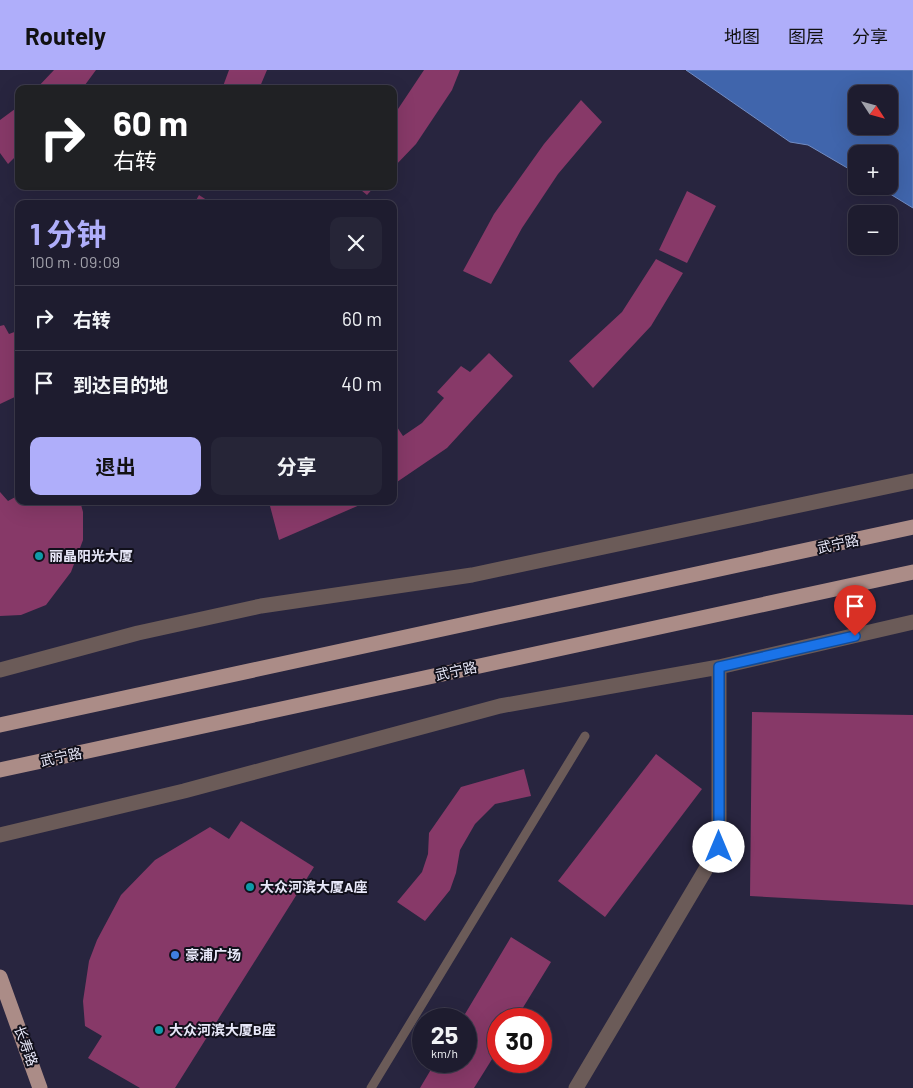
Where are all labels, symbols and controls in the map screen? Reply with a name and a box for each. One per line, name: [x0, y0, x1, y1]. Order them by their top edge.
text: Routely: [25, 21, 106, 50]
text: 地图: [724, 25, 760, 47]
text: 图层: [788, 25, 824, 47]
text: 分享: [852, 25, 888, 47]
north arrow: [848, 85, 898, 135]
map controls: [848, 85, 898, 255]
text: 60 m: [113, 101, 188, 143]
icon: right: [30, 105, 95, 170]
button: +: [848, 145, 898, 195]
text: 右转: [113, 147, 157, 173]
button: −: [848, 205, 898, 255]
text: 1 分钟: [30, 215, 107, 251]
button: close: [330, 217, 382, 269]
text: 100 m · 09:09: [30, 252, 120, 271]
icon: right: [30, 304, 58, 332]
text: 60 m: [342, 307, 382, 330]
text: 右转: [73, 308, 111, 331]
icon: arrive: [30, 369, 58, 397]
text: 40 m: [341, 372, 382, 395]
text: 到达目的地: [73, 373, 168, 396]
button: 退出: [30, 437, 201, 495]
button: 分享: [211, 437, 382, 495]
street label: 武宁路: [816, 531, 860, 556]
place label: 丽晶阳光大厦: [49, 547, 133, 564]
marker: 丽晶阳光大厦: [33, 550, 45, 562]
pin: [834, 585, 876, 636]
icon: arrive: [841, 592, 869, 620]
street label: 武宁路: [434, 658, 478, 683]
street label: 武宁路: [39, 744, 83, 769]
position arrow: [692, 820, 744, 872]
place label: 大众河滨大厦A座: [260, 878, 367, 895]
marker: 大众河滨大厦A座: [244, 881, 256, 893]
place label: 豪浦广场: [185, 946, 241, 963]
marker: 豪浦广场: [169, 949, 181, 961]
speed limit sign: 30: [487, 1008, 552, 1073]
text: 25: [431, 1019, 458, 1049]
place label: 大众河滨大厦B座: [169, 1021, 276, 1038]
street label: 长寿路: [11, 1023, 42, 1068]
marker: 大众河滨大厦B座: [153, 1024, 165, 1036]
text: km/h: [431, 1046, 458, 1060]

